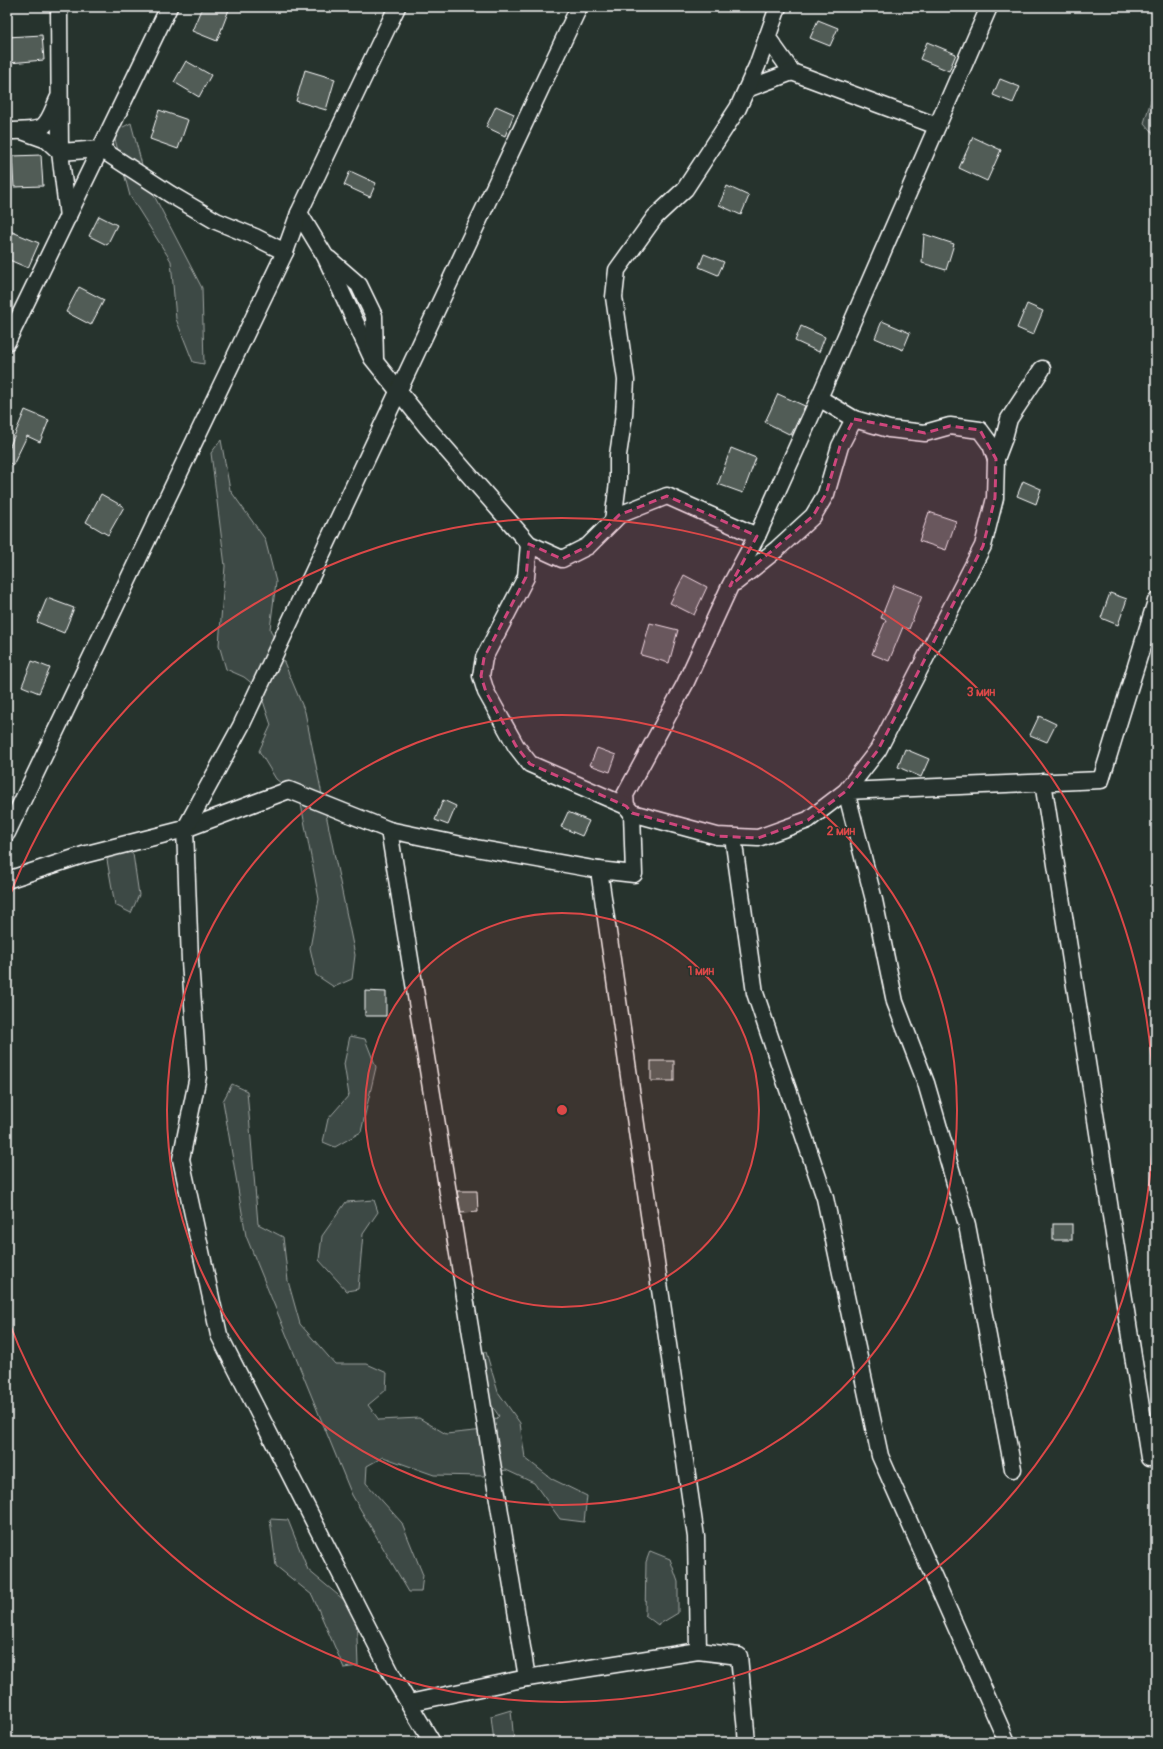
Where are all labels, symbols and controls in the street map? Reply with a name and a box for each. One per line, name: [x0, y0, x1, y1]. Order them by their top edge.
text: 3 мин: [967, 685, 995, 700]
text: 2 мин: [827, 824, 855, 839]
text: 1 мин: [688, 964, 714, 979]
centre of rings: [555, 1103, 569, 1117]

